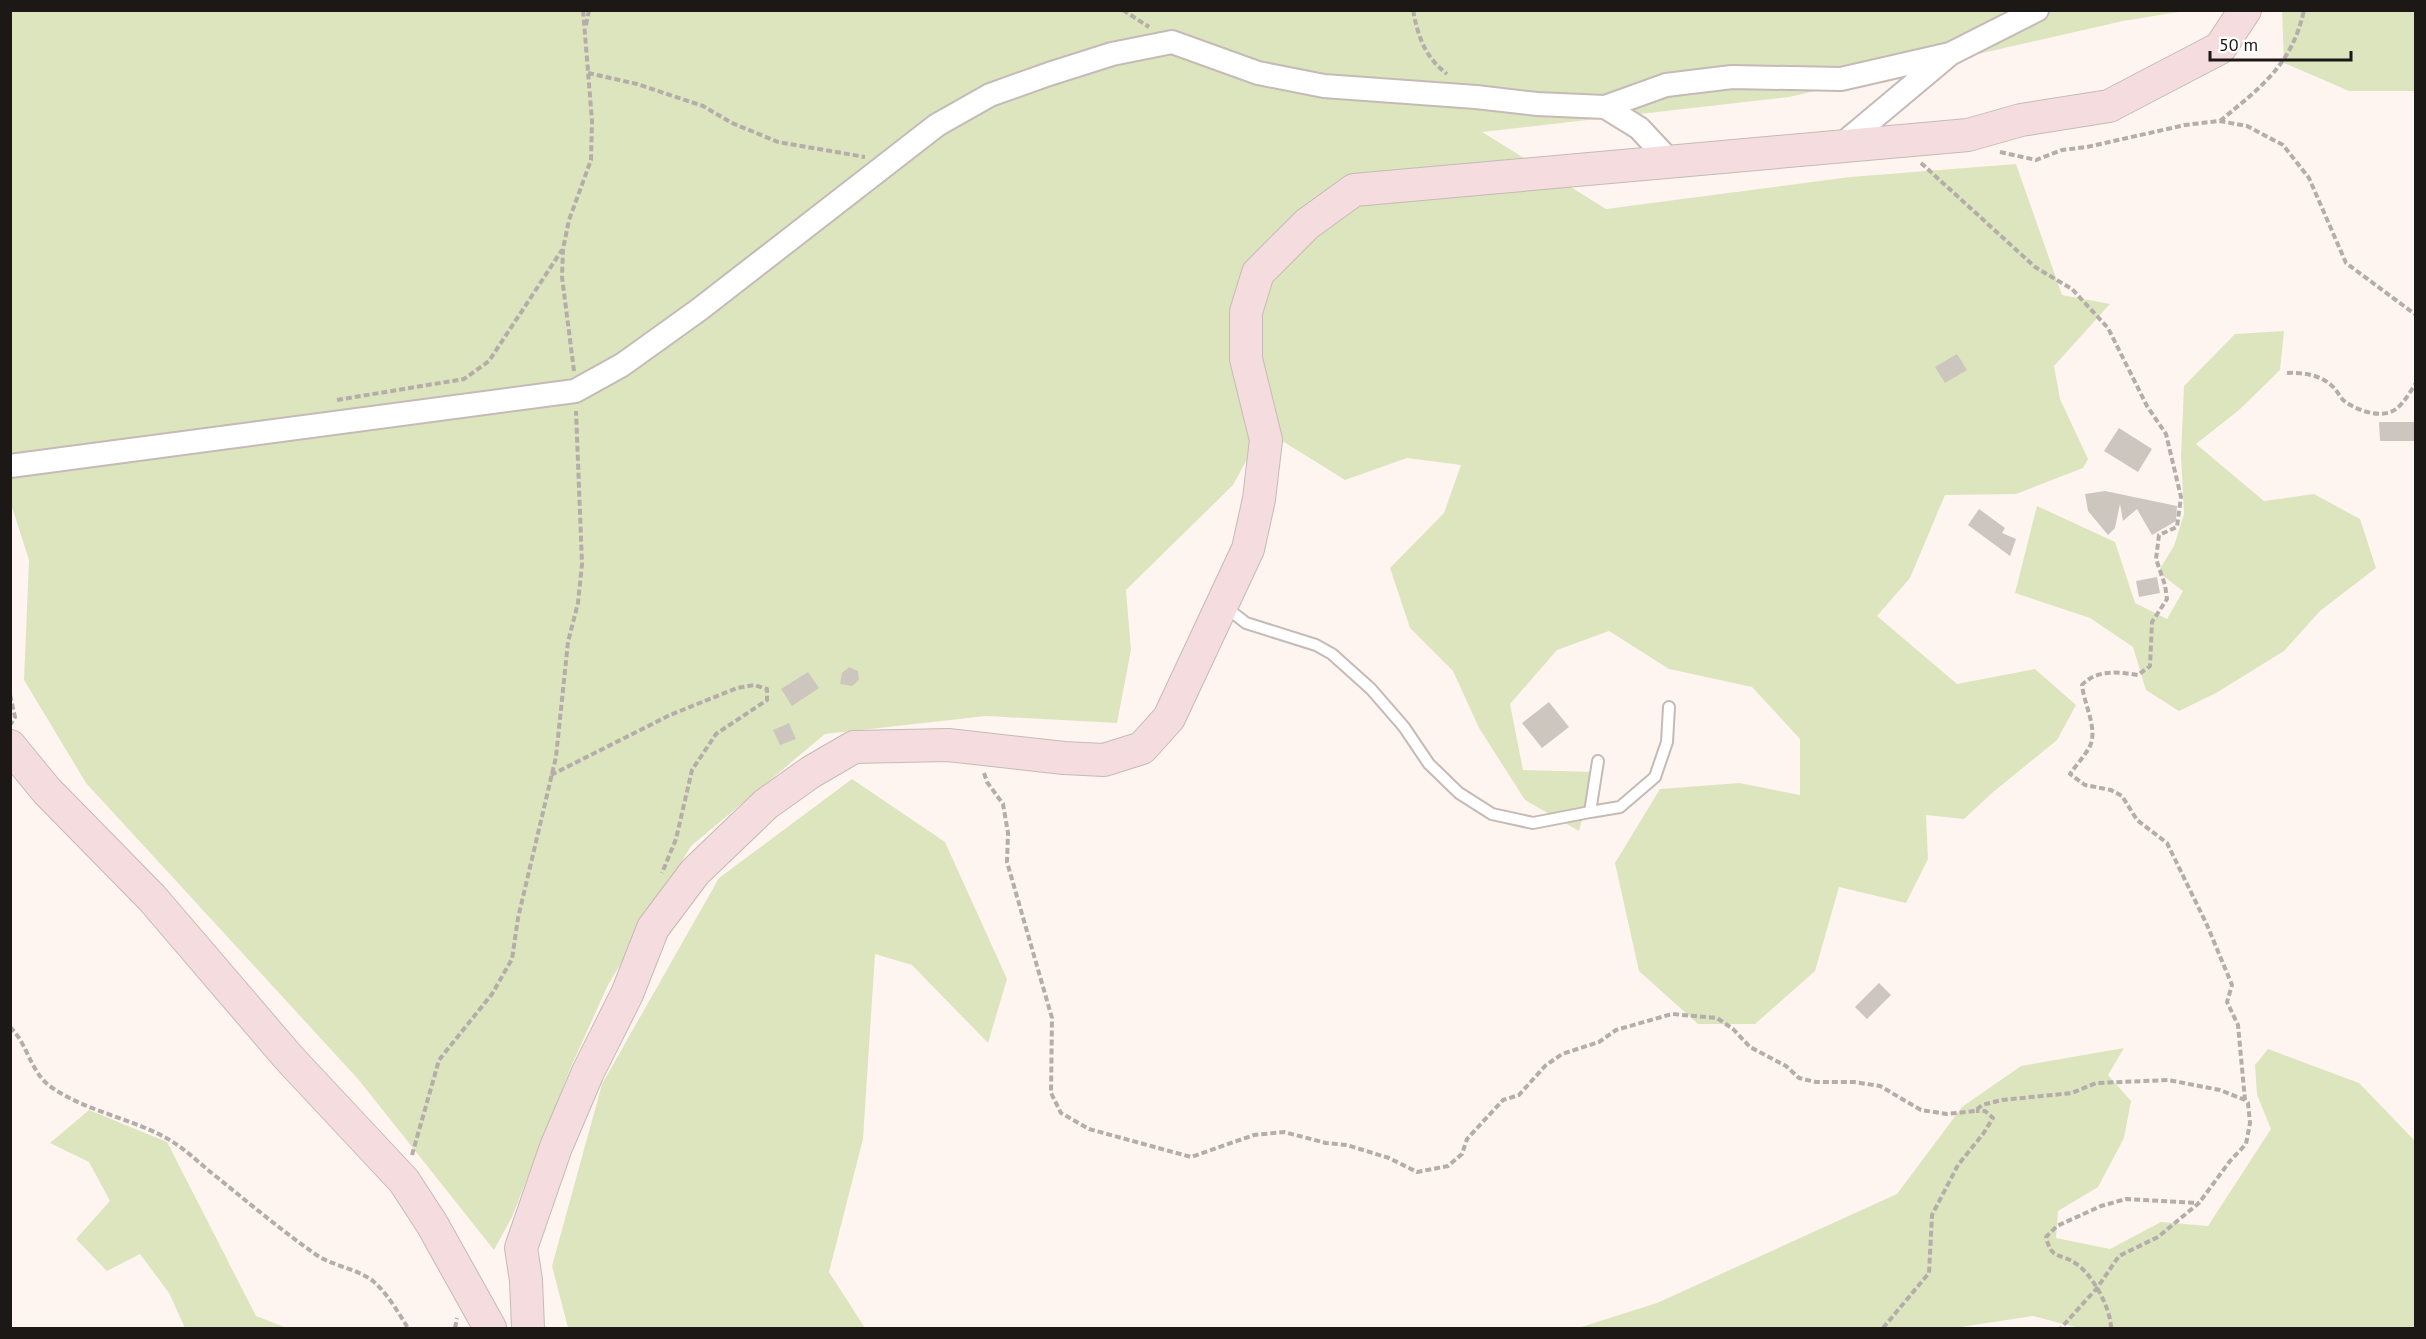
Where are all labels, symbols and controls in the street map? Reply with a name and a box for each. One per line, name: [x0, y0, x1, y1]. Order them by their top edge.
scale bar: [2210, 24, 2351, 62]
text: 50 m: [2219, 33, 2258, 56]

